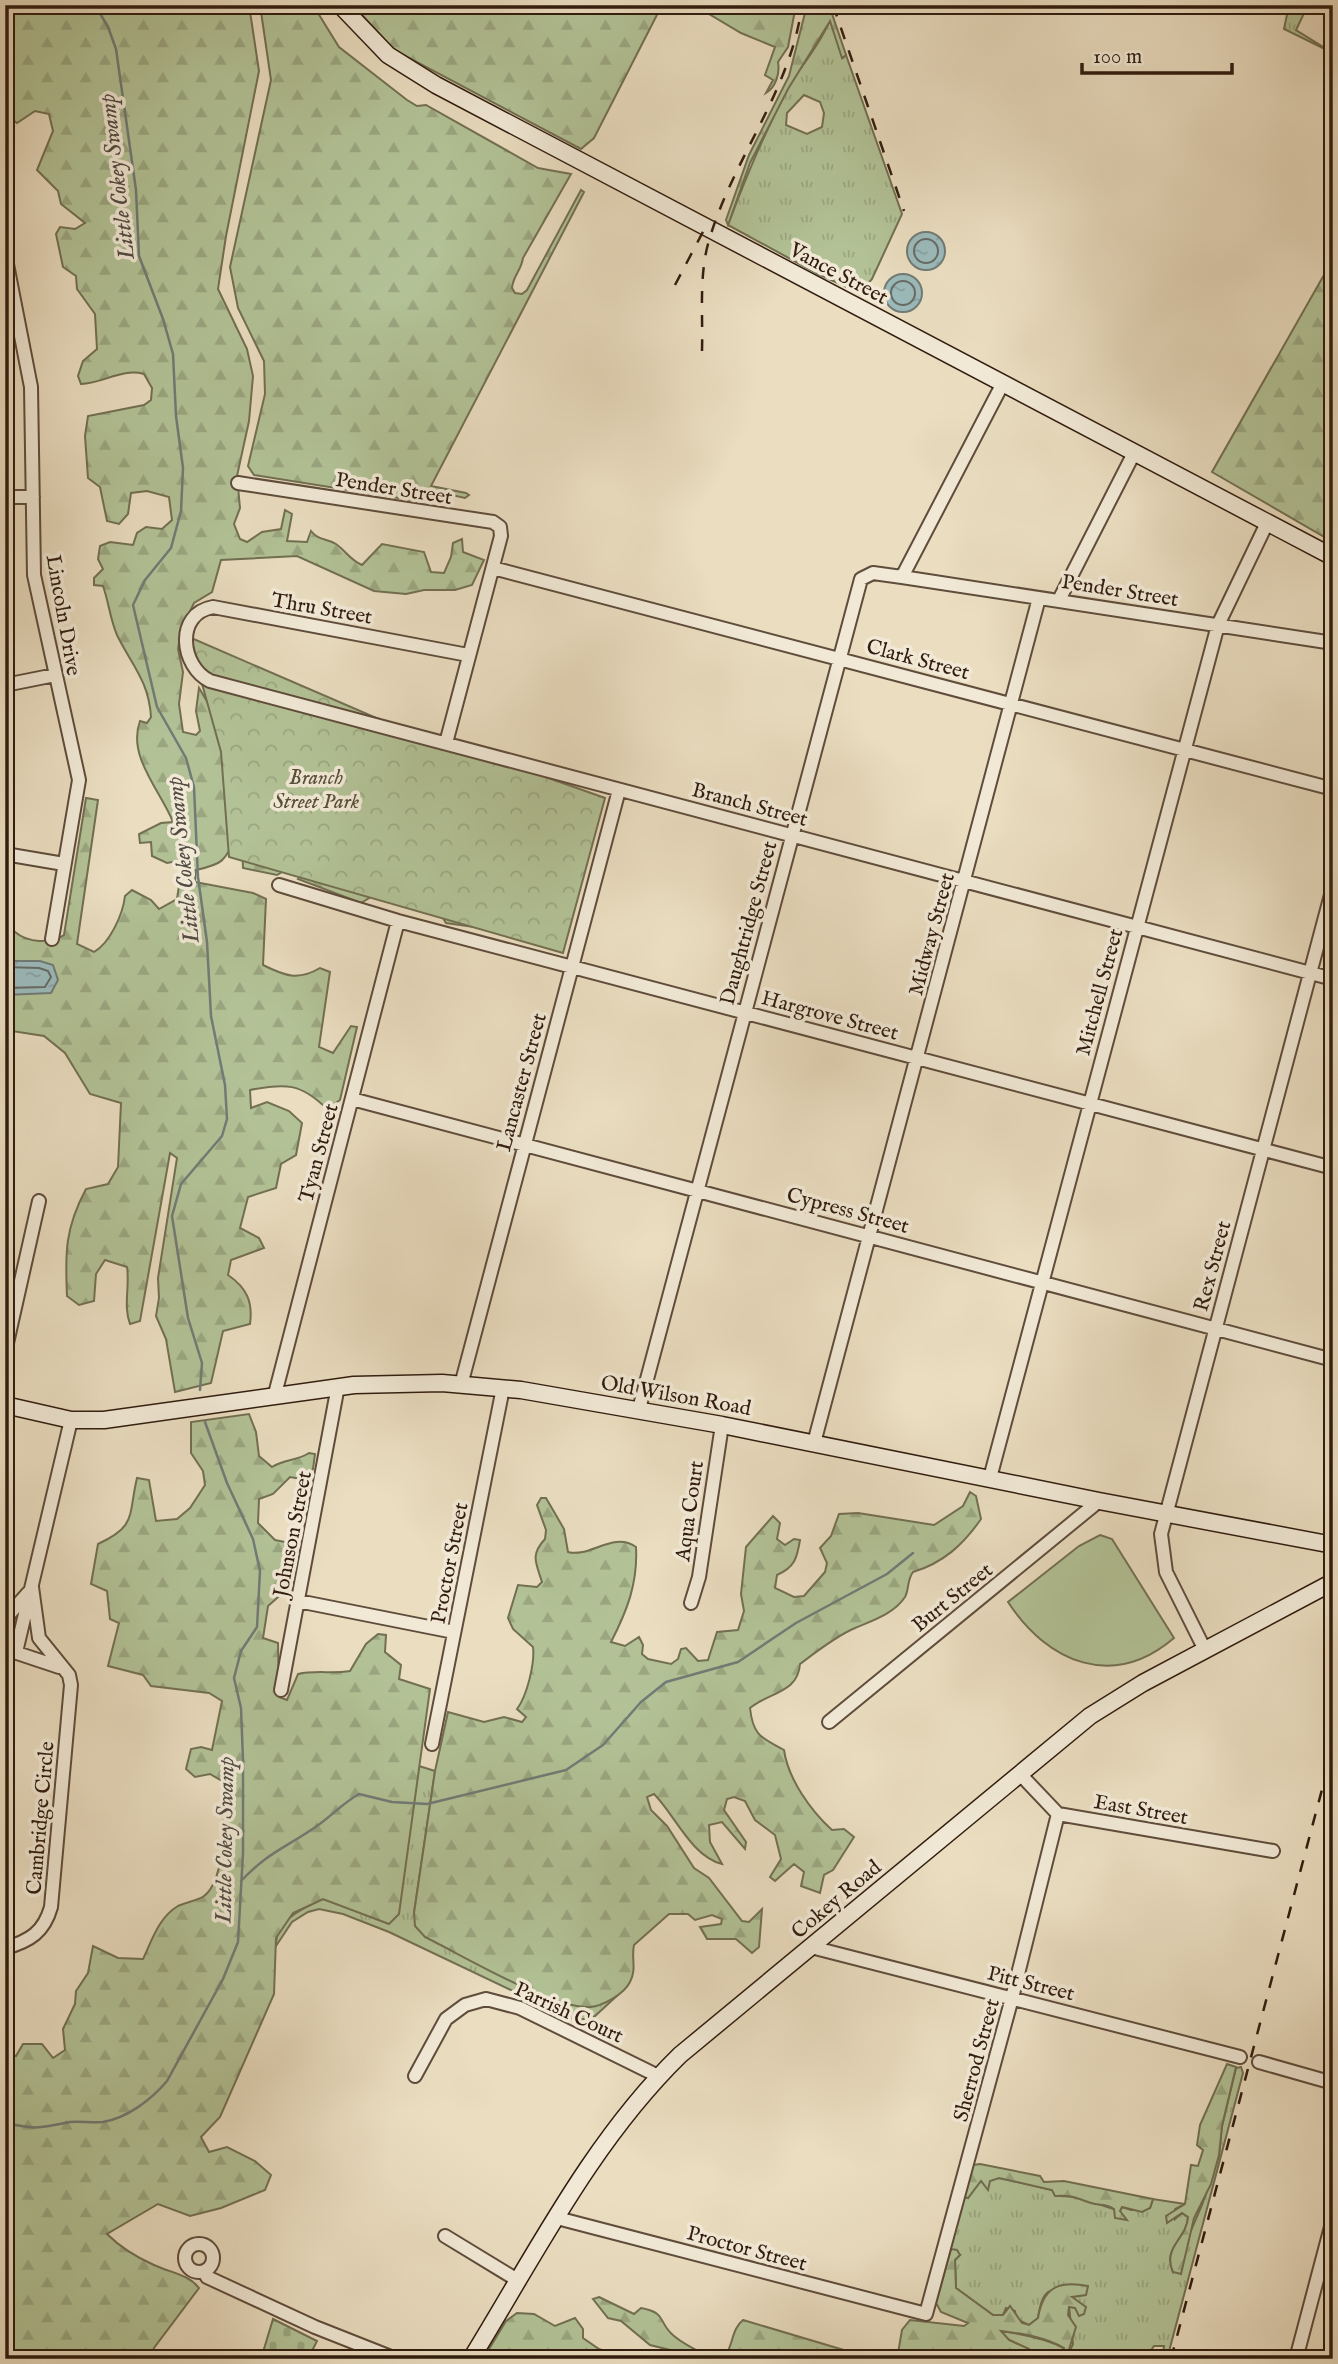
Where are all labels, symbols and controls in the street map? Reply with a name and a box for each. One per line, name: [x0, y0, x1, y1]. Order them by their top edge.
scale bar: [1082, 32, 1233, 76]
text: 100 m: [1093, 44, 1142, 71]
water label: Little Cokey Swamp: [93, 92, 142, 262]
street label: Vance Street: [783, 237, 892, 312]
street label: Pender Street: [333, 467, 454, 512]
street label: Lincoln Drive: [39, 553, 87, 678]
street label: Pender Street: [1059, 569, 1180, 614]
street label: Thru Street: [269, 587, 374, 632]
street label: Clark Street: [863, 634, 972, 687]
park label: Branch Street Park: [273, 765, 360, 816]
water label: Little Cokey Swamp: [160, 775, 207, 945]
street label: Branch Street: [689, 777, 810, 834]
street label: Daughtridge Street: [715, 838, 784, 1008]
street label: Midway Street: [903, 870, 962, 999]
street label: Mitchell Street: [1071, 926, 1130, 1059]
street label: Hargrove Street: [758, 985, 901, 1048]
street label: Lancaster Street: [491, 1010, 554, 1154]
street label: Tyan Street: [293, 1101, 346, 1206]
street label: Cypress Street: [783, 1182, 912, 1241]
street label: Rex Street: [1188, 1218, 1238, 1315]
street label: Old Wilson Road: [598, 1370, 754, 1423]
street label: Aqua Court: [670, 1459, 711, 1564]
street label: Johnson Street: [268, 1469, 319, 1602]
street label: Proctor Street: [425, 1500, 475, 1626]
street label: Burt Street: [907, 1557, 999, 1639]
street label: Cambridge Circle: [21, 1740, 62, 1896]
water label: Little Cokey Swamp: [210, 1756, 241, 1925]
street label: East Street: [1092, 1789, 1190, 1832]
street label: Cokey Road: [786, 1854, 888, 1946]
street label: Pitt Street: [984, 1961, 1077, 2008]
street label: Parrish Court: [509, 1976, 627, 2050]
street label: Sherrod Street: [948, 1996, 1007, 2125]
street label: Proctor Street: [684, 2220, 810, 2278]

